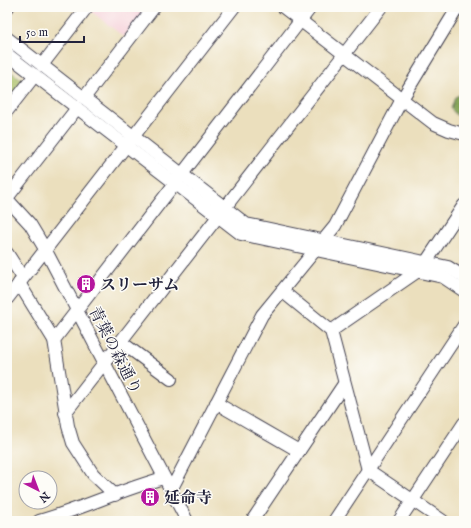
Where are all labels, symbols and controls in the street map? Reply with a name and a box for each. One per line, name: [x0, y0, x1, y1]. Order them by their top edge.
scale bar: [20, 18, 84, 44]
text: 50 m: [26, 25, 48, 40]
building icon: スリーサム: [75, 273, 97, 295]
place label: スリーサム: [100, 276, 179, 296]
street label: 青葉の森通り: [84, 304, 145, 398]
north arrow: [18, 470, 58, 510]
building icon: 延命寺: [139, 486, 161, 508]
text: N: [35, 488, 53, 505]
place label: 延命寺: [164, 489, 212, 509]

